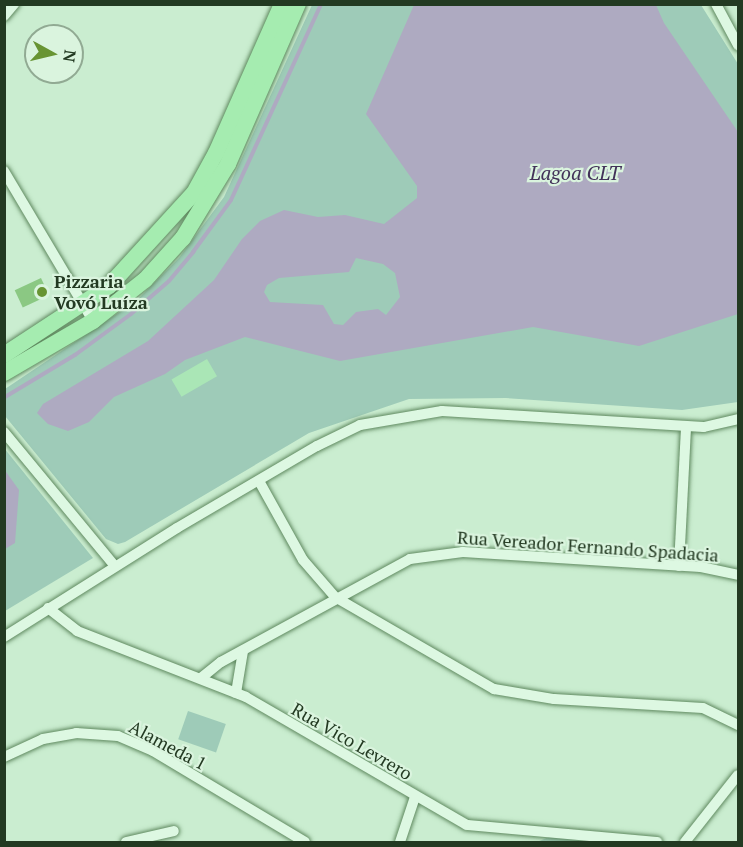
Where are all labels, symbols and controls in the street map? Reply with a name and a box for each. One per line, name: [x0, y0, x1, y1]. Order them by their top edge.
north arrow: [24, 24, 84, 84]
text: N: [58, 49, 82, 64]
water label: Lagoa CLT: [530, 160, 620, 184]
place label: Pizzaria Vovó Luíza: [54, 271, 148, 314]
marker: Pizzaria Vovó Luíza: [35, 285, 49, 299]
street label: Rua Vereador Fernando Spadacia: [456, 526, 720, 566]
street label: Rua Vico Levrero: [288, 698, 416, 784]
street label: Alameda 1: [126, 716, 210, 774]

